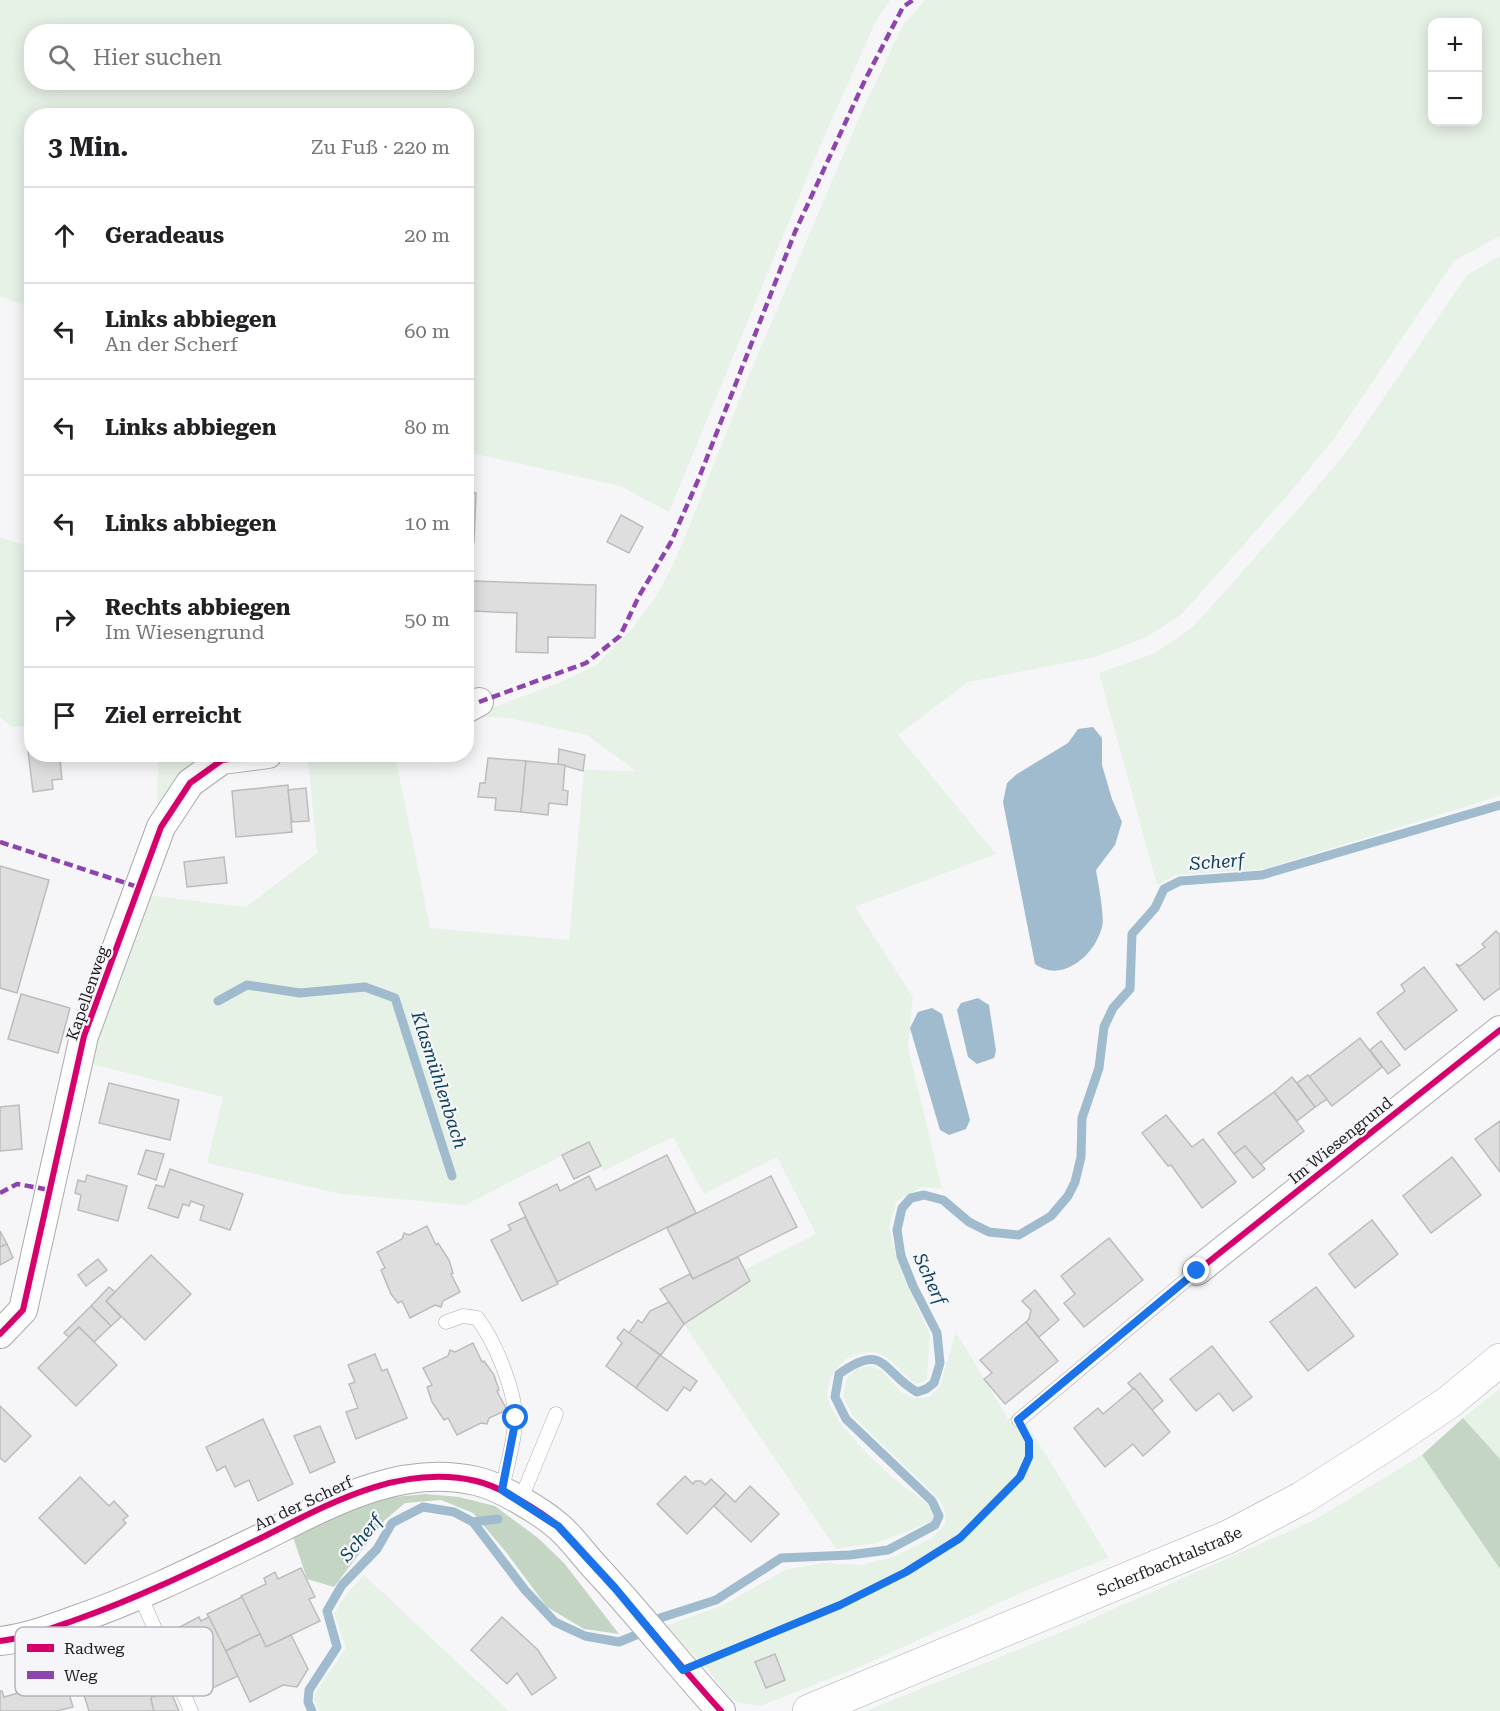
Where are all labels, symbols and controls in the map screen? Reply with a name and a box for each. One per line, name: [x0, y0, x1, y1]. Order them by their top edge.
map controls: [1428, 18, 1482, 126]
button: +: [1428, 18, 1482, 72]
search box: [24, 24, 474, 90]
icon: search: [45, 41, 78, 74]
text: Hier suchen: [93, 45, 222, 70]
button: −: [1428, 72, 1482, 126]
text: 3 Min.: [48, 132, 129, 162]
text: Zu Fuß · 220 m: [311, 135, 450, 159]
icon: ahead: [48, 219, 81, 252]
text: Geradeaus: [105, 223, 224, 248]
text: 20 m: [404, 223, 450, 247]
text: Links abbiegen: [105, 307, 276, 332]
icon: left: [48, 315, 81, 348]
text: 60 m: [404, 319, 450, 343]
text: An der Scherf: [105, 332, 238, 356]
icon: left: [48, 411, 81, 444]
text: Links abbiegen: [105, 415, 276, 440]
text: 80 m: [404, 415, 450, 439]
icon: left: [48, 507, 81, 540]
text: Links abbiegen: [105, 511, 276, 536]
text: 10 m: [404, 511, 450, 535]
text: Rechts abbiegen: [105, 595, 291, 620]
icon: right: [48, 603, 81, 636]
text: 50 m: [404, 607, 450, 631]
text: Im Wiesengrund: [105, 620, 264, 644]
icon: arrive: [48, 699, 81, 732]
text: Ziel erreicht: [105, 703, 241, 728]
water label: Scherf: [1188, 849, 1247, 874]
street label: Kapellenweg: [62, 943, 113, 1043]
water label: Klasmühlenbach: [407, 1008, 472, 1151]
street label: Im Wiesengrund: [1285, 1093, 1396, 1188]
water label: Scherf: [909, 1249, 953, 1310]
route end: [1183, 1257, 1209, 1283]
route start: [502, 1404, 528, 1430]
street label: An der Scherf: [251, 1472, 356, 1535]
water label: Scherf: [334, 1508, 388, 1566]
street label: Scherfbachtalstraße: [1094, 1522, 1245, 1601]
legend: [15, 1627, 213, 1696]
text: Radweg: [64, 1639, 125, 1658]
text: Weg: [64, 1666, 98, 1685]

